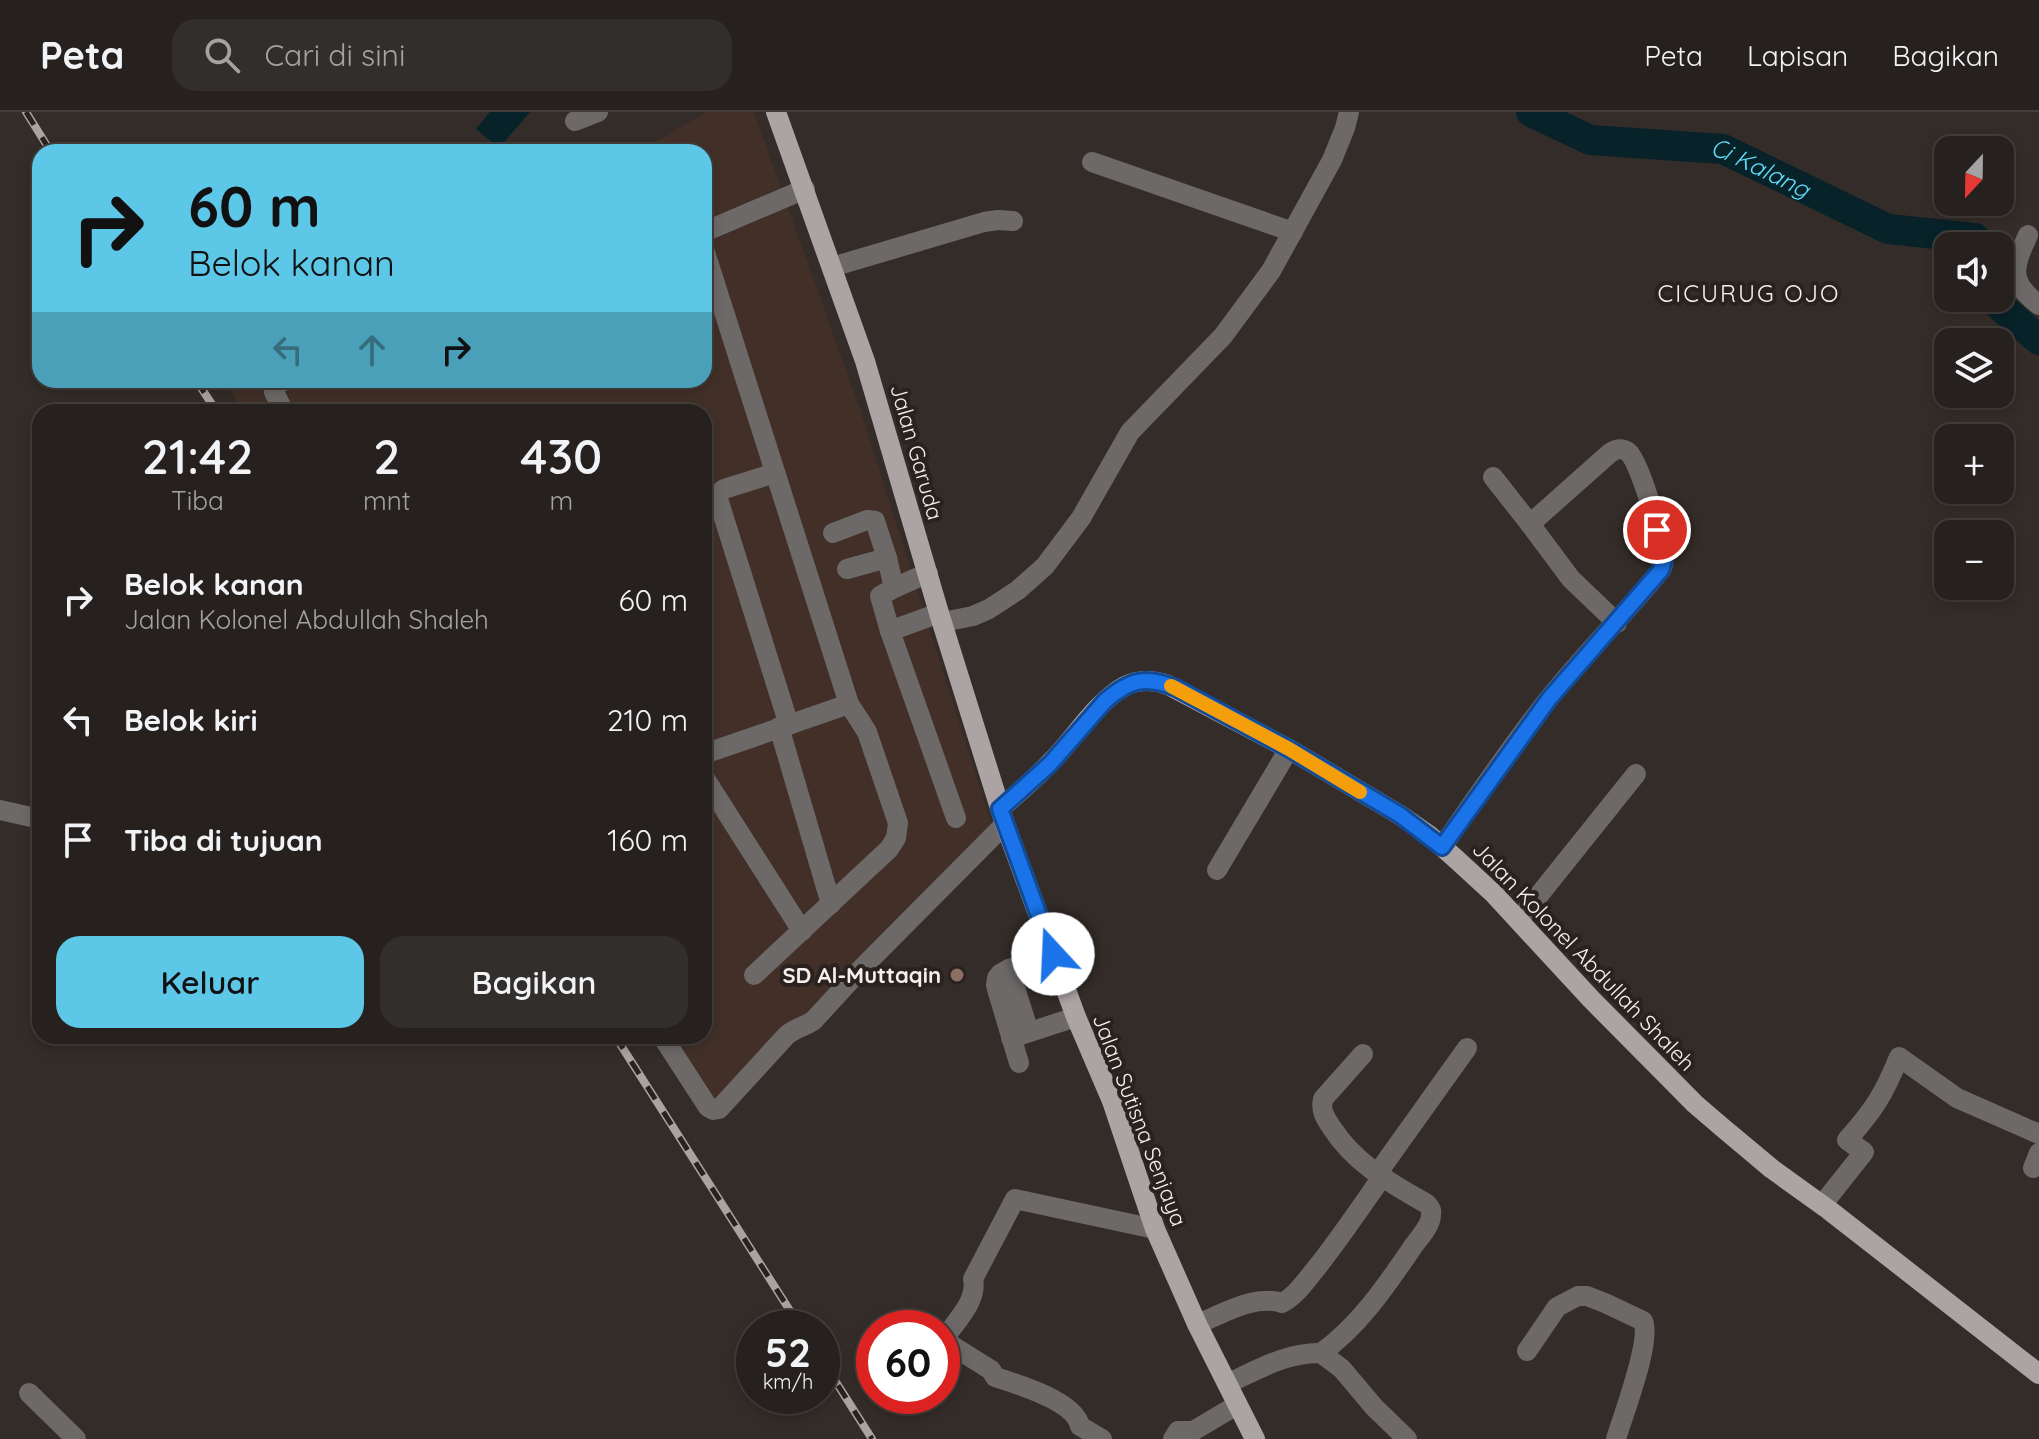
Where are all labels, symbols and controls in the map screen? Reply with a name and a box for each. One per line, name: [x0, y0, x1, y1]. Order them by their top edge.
search box: [172, 19, 732, 91]
text: Peta: [40, 31, 124, 79]
icon: search: [200, 33, 244, 77]
text: Cari di sini: [264, 36, 405, 74]
text: Peta: [1644, 38, 1703, 73]
text: Lapisan: [1747, 38, 1848, 73]
text: Bagikan: [1892, 38, 1999, 73]
water label: Ci Kalang: [1710, 133, 1817, 205]
north arrow: [1934, 136, 2014, 216]
map controls: [1934, 136, 2014, 600]
text: 60 m: [188, 171, 321, 241]
icon: right: [56, 176, 160, 280]
button: sound: [1934, 232, 2014, 312]
text: Belok kanan: [188, 240, 395, 285]
district label: CICURUG OJO: [1658, 278, 1840, 308]
icon: left: [266, 328, 310, 372]
icon: ahead: [350, 328, 394, 372]
icon: right: [434, 328, 478, 372]
button: layers: [1934, 328, 2014, 408]
street label: Jalan Garuda: [884, 381, 950, 523]
button: +: [1934, 424, 2014, 504]
text: 21:42: [142, 426, 253, 486]
text: 2: [373, 426, 400, 486]
text: 430: [520, 426, 602, 486]
text: Tiba: [171, 484, 224, 517]
text: mnt: [363, 484, 411, 517]
text: m: [549, 484, 573, 517]
pin: [1623, 496, 1691, 564]
icon: arrive: [1635, 508, 1679, 552]
button: −: [1934, 520, 2014, 600]
text: Belok kanan: [124, 565, 304, 603]
icon: right: [56, 578, 100, 622]
text: 60 m: [618, 581, 688, 619]
text: Jalan Kolonel Abdullah Shaleh: [124, 603, 489, 636]
icon: left: [56, 698, 100, 742]
text: Belok kiri: [124, 701, 258, 739]
text: 210 m: [607, 701, 688, 739]
icon: arrive: [56, 818, 100, 862]
text: Tiba di tujuan: [124, 821, 323, 859]
text: 160 m: [607, 821, 688, 859]
street label: Jalan Kolonel Abdullah Shaleh: [1467, 835, 1701, 1077]
position arrow: [1011, 912, 1095, 996]
button: Keluar: [56, 936, 364, 1028]
button: Bagikan: [380, 936, 688, 1028]
place label: SD Al-Muttaqin: [782, 961, 941, 989]
marker: SD Al-Muttaqin: [948, 966, 966, 984]
street label: Jalan Sutisna Senjaya: [1087, 1010, 1193, 1230]
speed limit sign: 60: [856, 1310, 960, 1414]
text: 52: [765, 1327, 811, 1377]
text: km/h: [763, 1369, 813, 1394]

